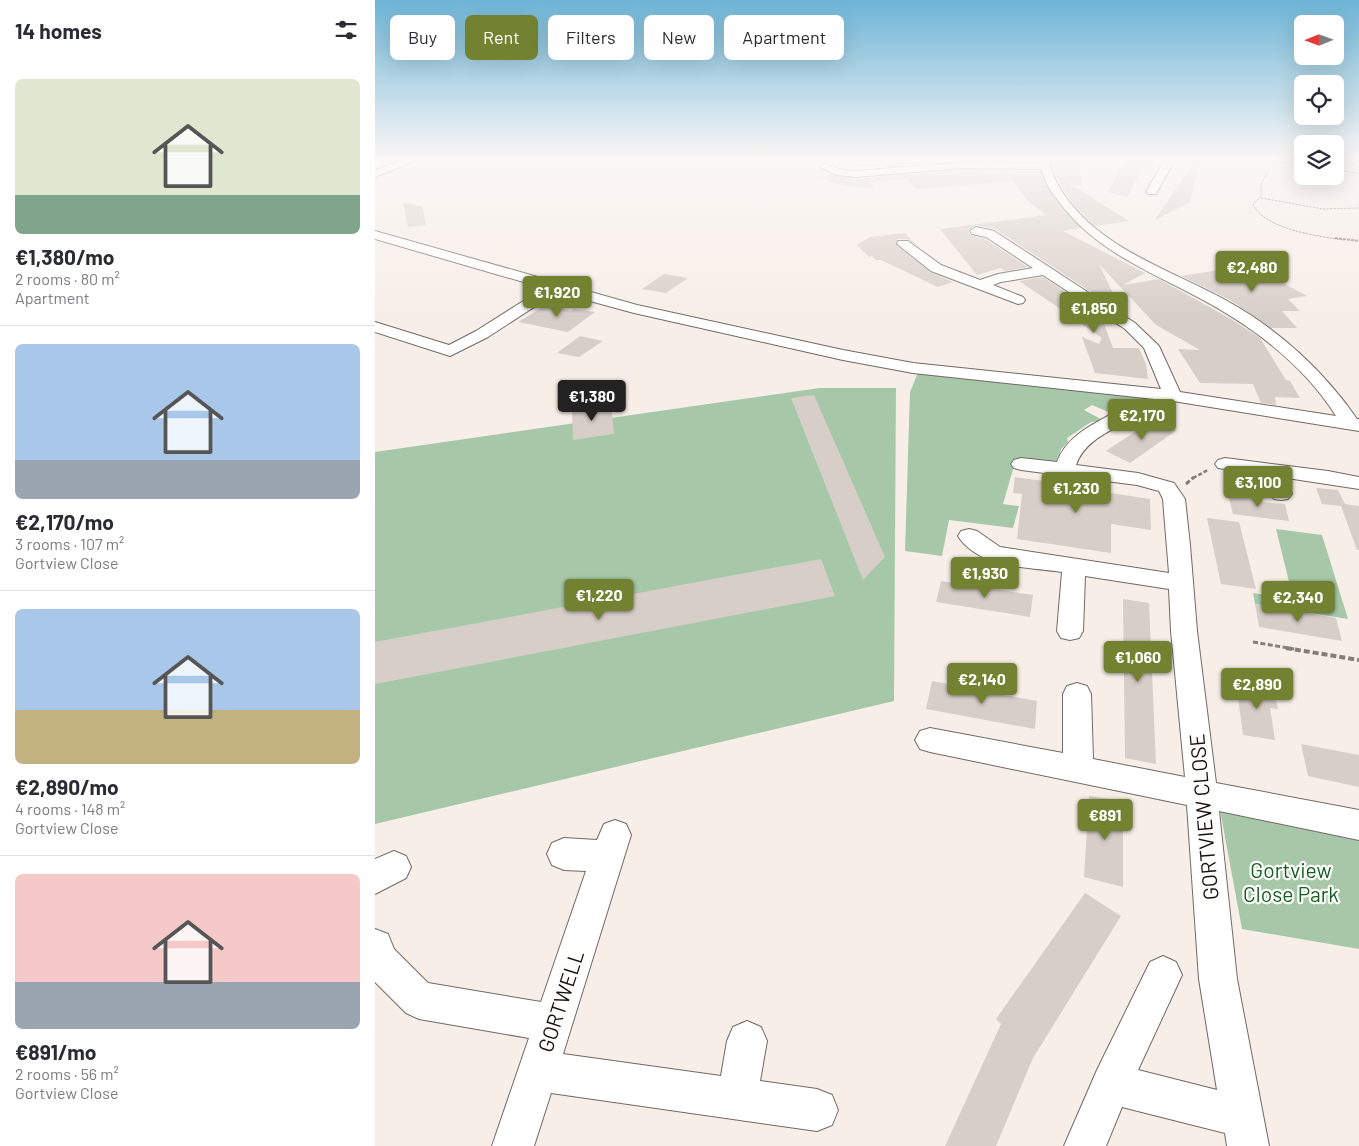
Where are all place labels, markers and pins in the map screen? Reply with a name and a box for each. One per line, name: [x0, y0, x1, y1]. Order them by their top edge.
pin: €2,480: [1211, 250, 1293, 293]
pin: €1,920: [516, 276, 598, 318]
pin: €1,850: [1053, 292, 1135, 334]
pin: €1,380: [551, 380, 633, 422]
pin: €2,170: [1101, 398, 1183, 441]
pin: €3,100: [1217, 466, 1299, 508]
pin: €1,230: [1035, 472, 1117, 514]
pin: €1,930: [944, 556, 1026, 599]
pin: €1,220: [558, 578, 640, 621]
pin: €2,340: [1257, 580, 1339, 623]
pin: €1,060: [1097, 640, 1179, 683]
pin: €2,140: [941, 662, 1023, 705]
pin: €2,890: [1216, 668, 1298, 710]
pin: €891: [1075, 798, 1135, 841]

